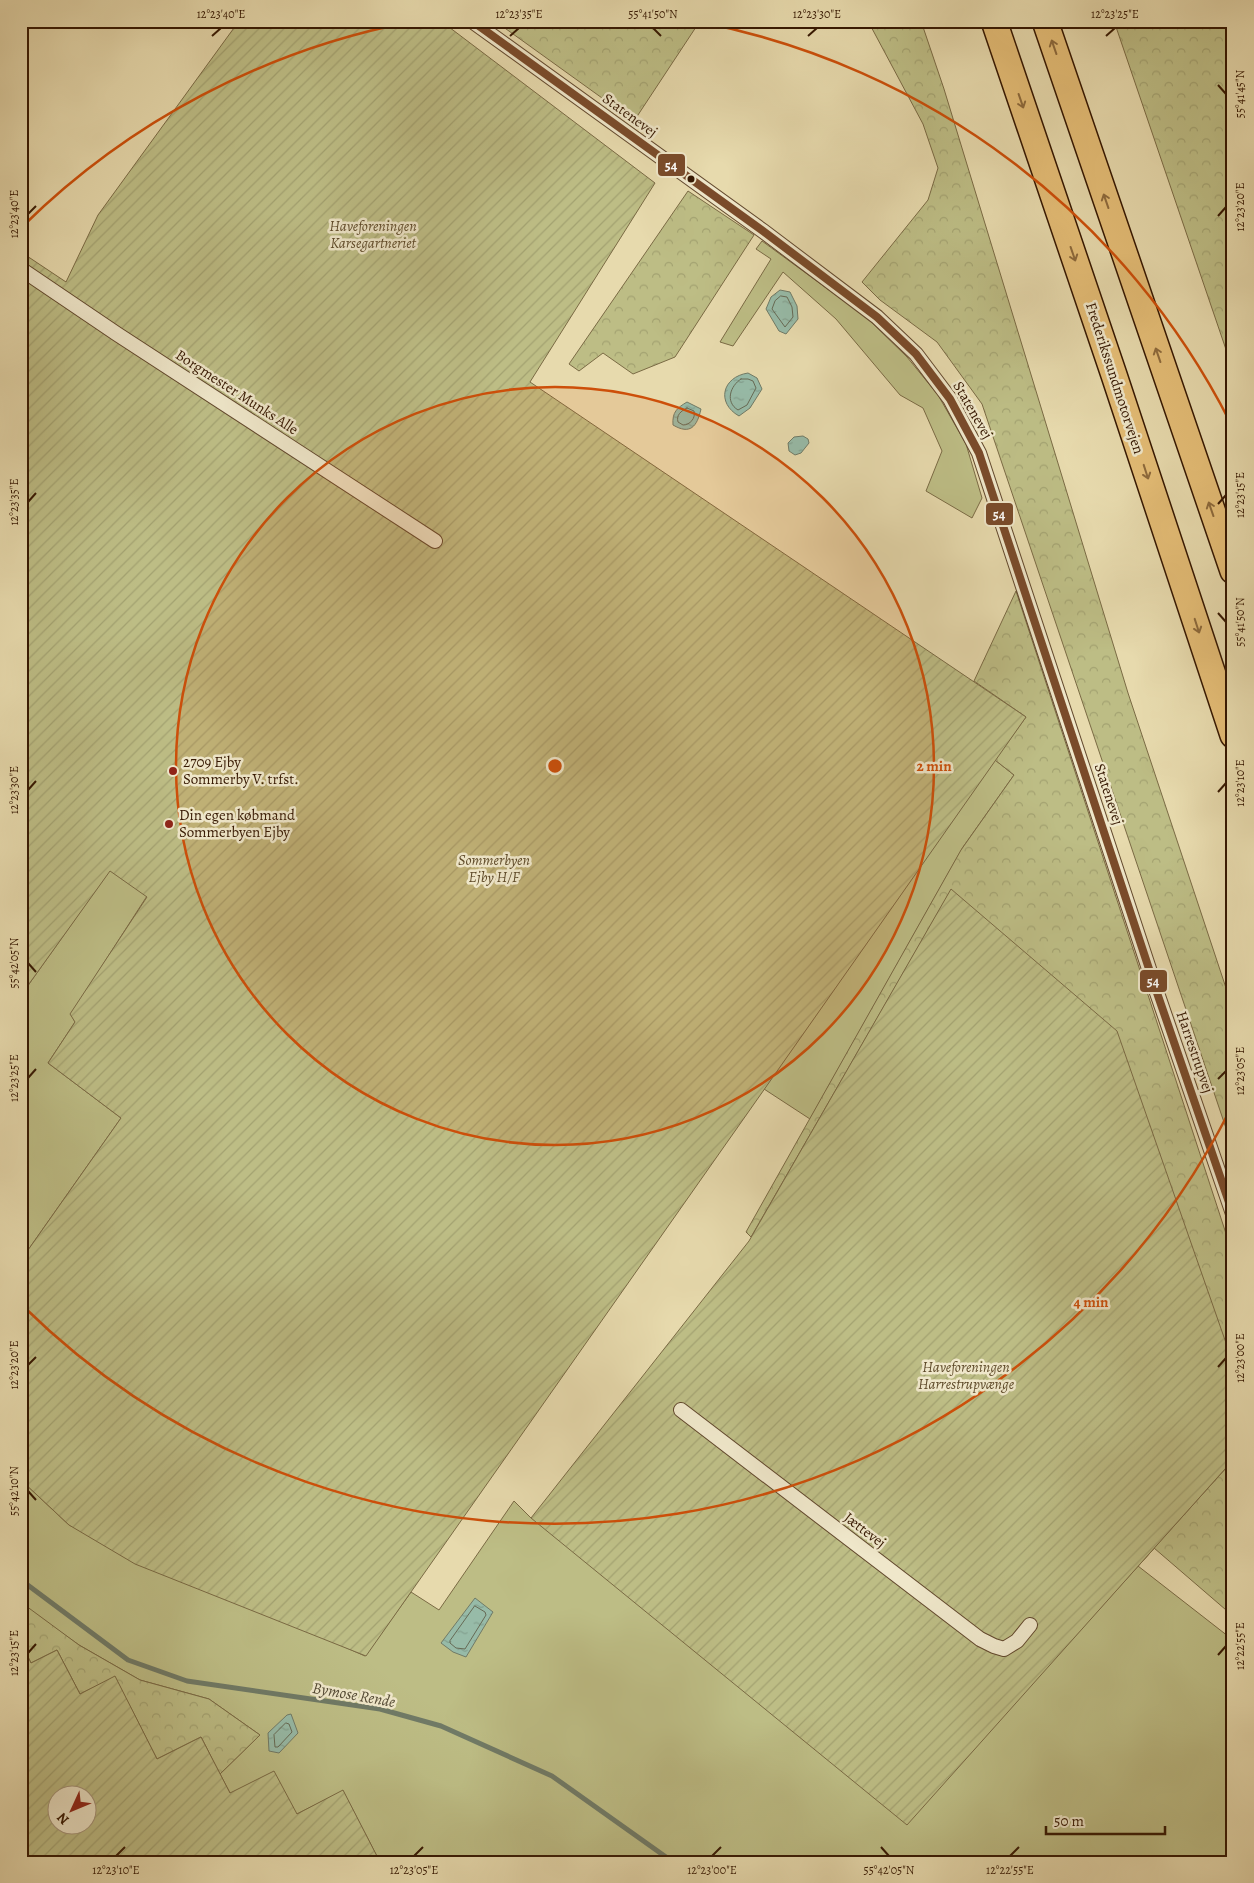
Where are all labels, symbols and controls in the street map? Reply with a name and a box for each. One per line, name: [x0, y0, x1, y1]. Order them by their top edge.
text: 12°23'40"E: [197, 6, 245, 22]
text: 12°23'35"E: [495, 6, 543, 22]
text: 55°41'50"N: [628, 6, 678, 22]
text: 12°23'30"E: [793, 6, 841, 22]
text: 12°23'25"E: [1091, 6, 1139, 22]
one-way arrow: [1049, 40, 1058, 55]
text: 55°41'45"N: [1232, 69, 1248, 118]
street label: Statenevej: [598, 88, 662, 142]
one-way arrow: [1017, 92, 1026, 108]
line badge: 54: [657, 153, 686, 177]
text: 54: [665, 156, 678, 175]
unlabelled marker: [686, 174, 696, 184]
text: 12°23'20"E: [1232, 183, 1248, 232]
text: 12°23'40"E: [6, 190, 22, 238]
one-way arrow: [1101, 194, 1110, 209]
park label: Haveforeningen Karsegartneriet: [329, 216, 417, 253]
one-way arrow: [1069, 246, 1078, 262]
street label: Frederikssundmotorvejen: [1081, 300, 1149, 456]
street label: Borgmester Munks Alle: [172, 345, 303, 439]
one-way arrow: [1153, 348, 1162, 363]
street label: Statenevej: [948, 378, 998, 442]
one-way arrow: [1141, 463, 1151, 479]
text: 12°23'15"E: [1232, 472, 1248, 518]
text: 12°23'35"E: [6, 478, 22, 526]
one-way arrow: [1206, 501, 1215, 517]
line badge: 54: [985, 502, 1014, 526]
text: 54: [993, 505, 1006, 524]
text: 55°41'50"N: [1232, 597, 1248, 647]
one-way arrow: [1192, 618, 1202, 634]
place label: 2709 Ejby Sommerby V. trfst.: [183, 752, 299, 789]
text: 2 min: [916, 756, 952, 776]
centre of rings: [546, 757, 564, 775]
text: 12°23'10"E: [1232, 759, 1248, 807]
street label: Statenevej: [1090, 761, 1128, 827]
marker: 2709 Ejby Sommerby V. trfst.: [167, 765, 179, 777]
text: 12°23'30"E: [6, 766, 22, 814]
place label: Din egen købmand Sommerbyen Ejby: [179, 805, 296, 842]
marker: Din egen købmand Sommerbyen Ejby: [163, 818, 175, 830]
park label: Sommerbyen Ejby H/F: [458, 850, 530, 887]
text: 55°42'05"N: [6, 937, 22, 988]
line badge: 54: [1139, 969, 1168, 993]
text: 54: [1147, 972, 1160, 991]
street label: Harrestrupvej: [1172, 1008, 1218, 1096]
text: 12°23'05"E: [1232, 1047, 1248, 1095]
text: 12°23'25"E: [6, 1054, 22, 1102]
text: 4 min: [1073, 1292, 1109, 1312]
text: 12°23'00"E: [1232, 1333, 1248, 1383]
text: 12°23'20"E: [6, 1341, 22, 1390]
park label: Haveforeningen Harrestrupvænge: [918, 1357, 1015, 1394]
text: 55°42'10"N: [6, 1466, 22, 1516]
street label: Jættevej: [840, 1508, 890, 1552]
text: 12°22'55"E: [1232, 1622, 1248, 1670]
text: 12°23'15"E: [6, 1630, 22, 1676]
water label: Bymose Rende: [311, 1677, 397, 1713]
north arrow: [48, 1786, 98, 1836]
scale bar: [1046, 1803, 1165, 1835]
text: N: [53, 1808, 73, 1829]
text: 50 m: [1054, 1811, 1084, 1831]
text: 12°23'10"E: [92, 1862, 140, 1878]
text: 12°23'05"E: [390, 1862, 438, 1878]
text: 12°23'00"E: [687, 1862, 737, 1878]
text: 55°42'05"N: [864, 1862, 915, 1878]
text: 12°22'55"E: [986, 1862, 1034, 1878]

